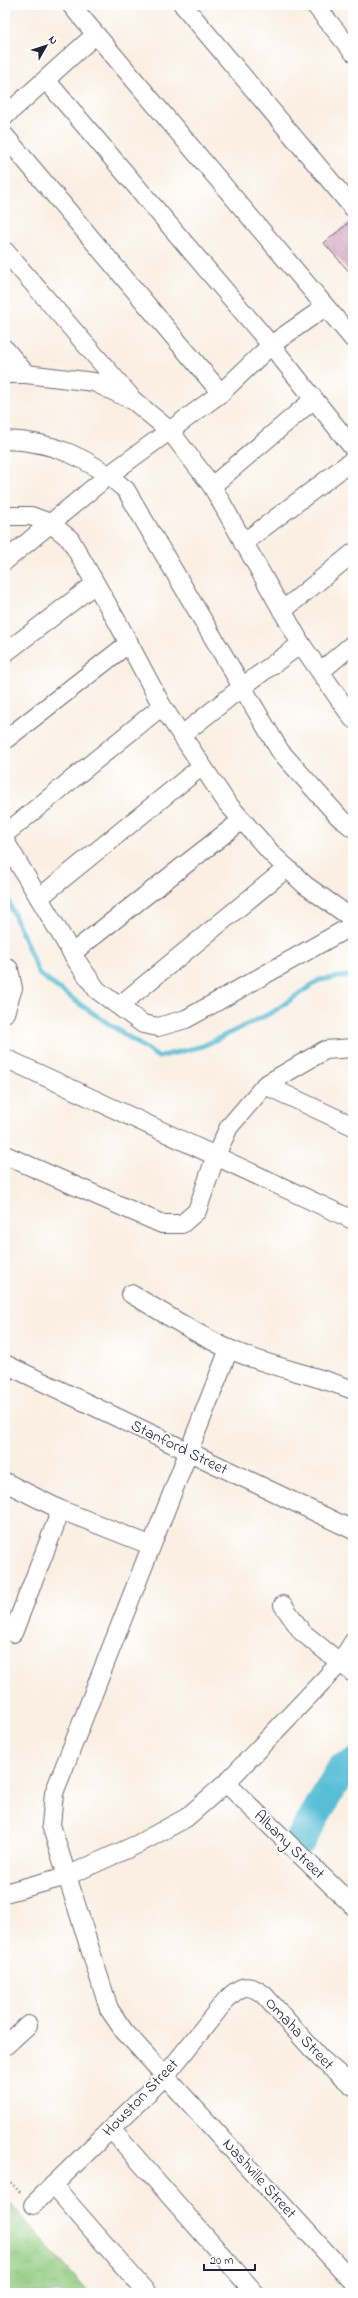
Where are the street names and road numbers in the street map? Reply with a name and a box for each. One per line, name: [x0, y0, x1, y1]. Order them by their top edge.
street label: Stanford Street: [126, 1414, 232, 1482]
street label: Albany Street: [248, 1805, 330, 1886]
street label: Omaha Street: [259, 1992, 340, 2076]
street label: Houston Street: [97, 2053, 185, 2143]
street label: Nashville Street: [216, 2133, 302, 2225]

